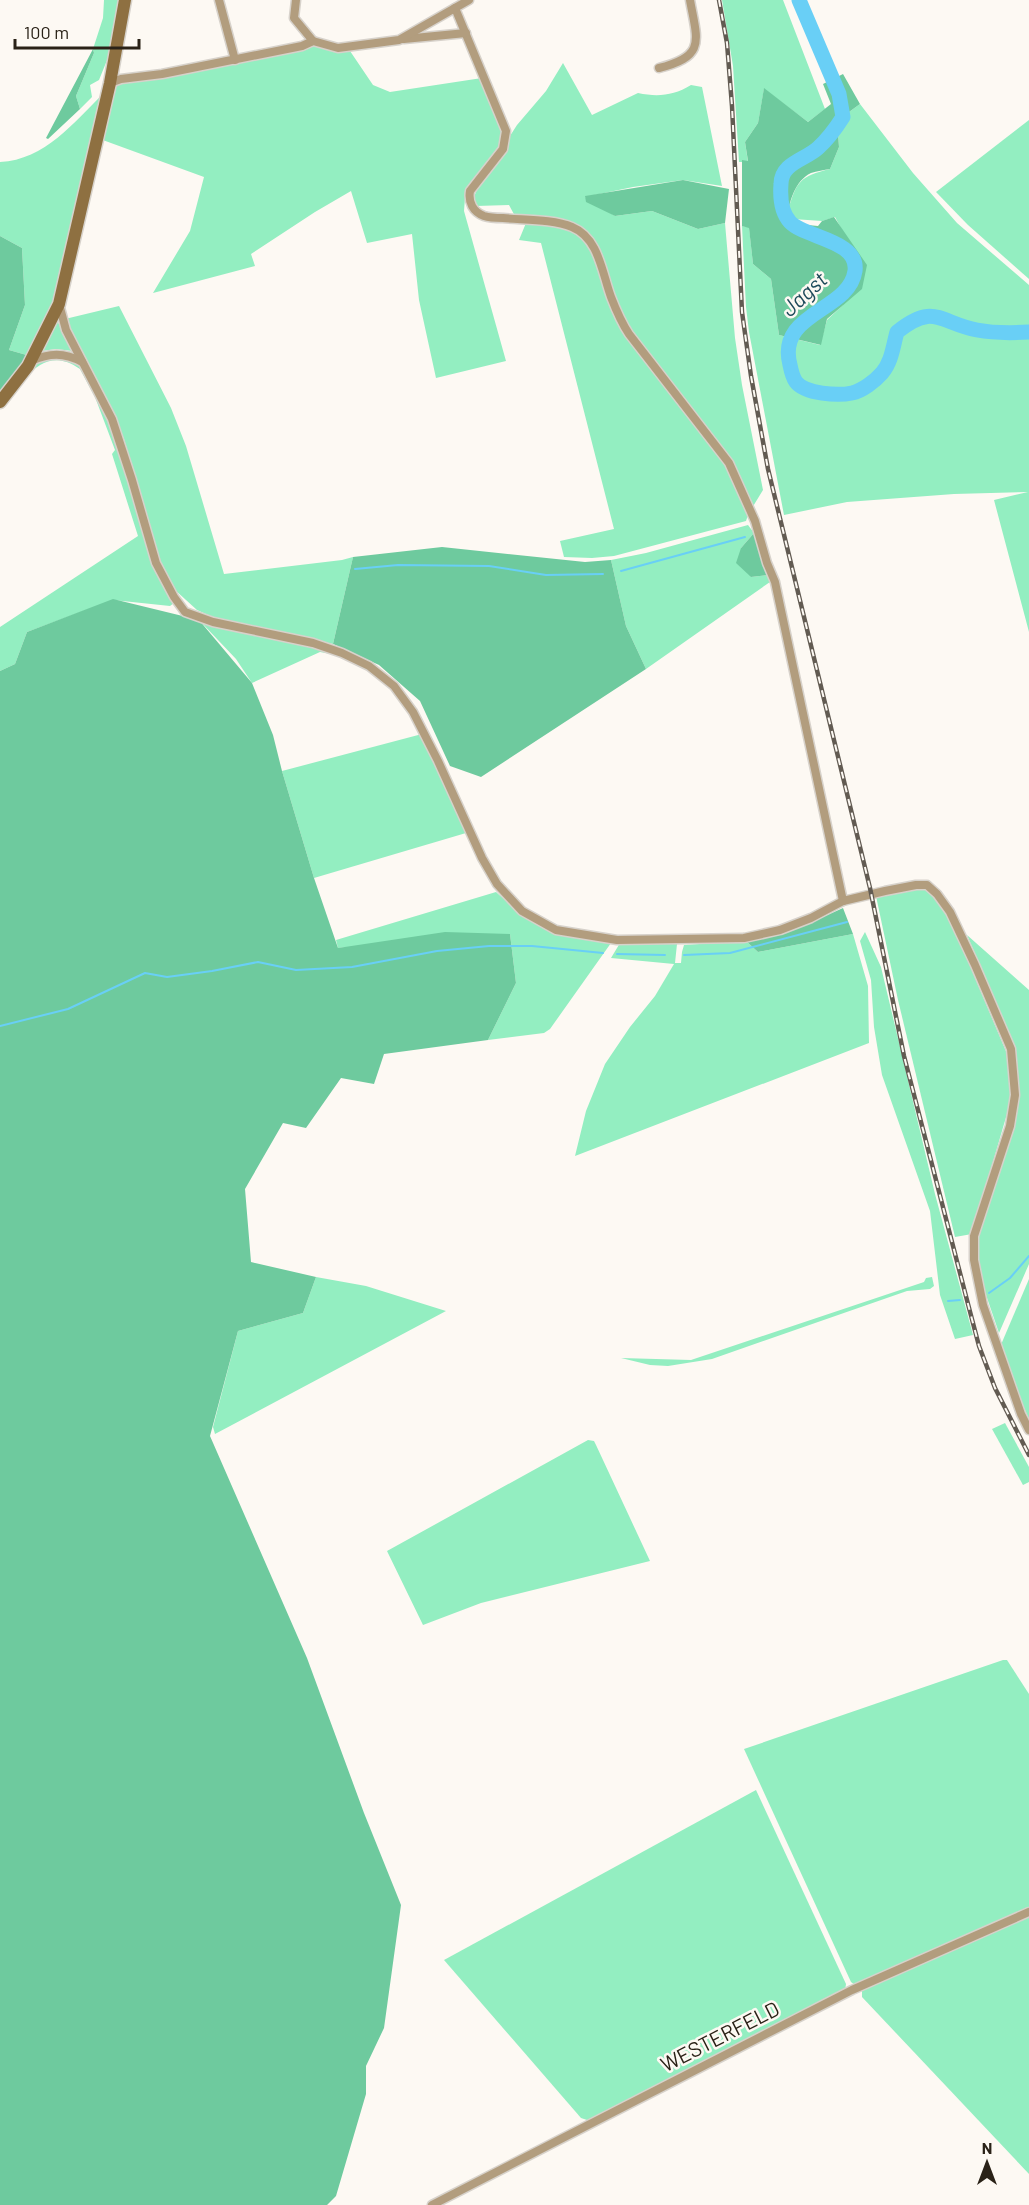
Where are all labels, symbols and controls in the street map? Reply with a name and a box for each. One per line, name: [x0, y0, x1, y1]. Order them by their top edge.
scale bar: [15, 12, 140, 50]
text: 100 m: [24, 21, 69, 43]
water label: Jagst: [775, 265, 832, 321]
street label: WESTERFELD: [656, 1995, 783, 2076]
north arrow: [957, 2133, 1017, 2193]
text: N: [982, 2138, 992, 2157]

